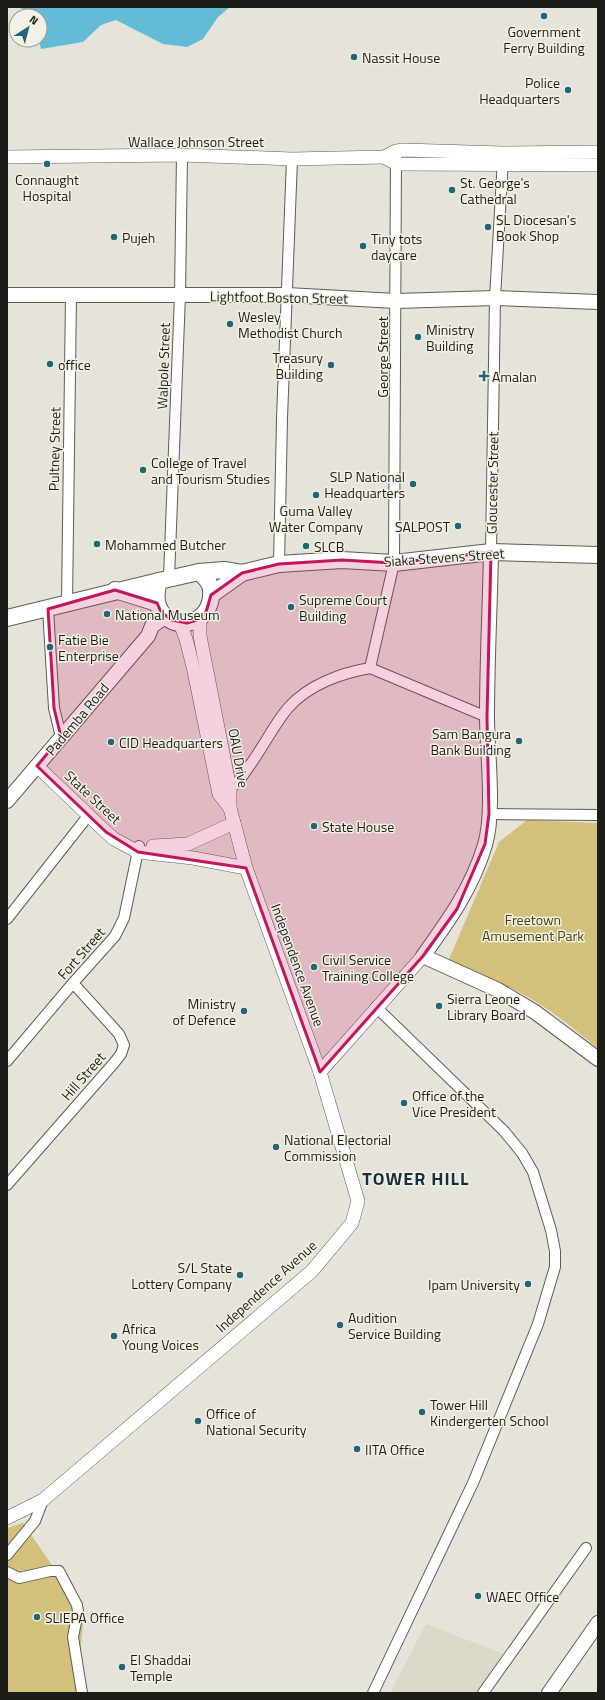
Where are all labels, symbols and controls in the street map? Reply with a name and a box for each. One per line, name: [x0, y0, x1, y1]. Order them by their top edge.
north arrow: [8, 8, 48, 48]
text: N: [26, 11, 42, 29]
marker: Government Ferry Building: [539, 11, 549, 21]
place label: Government Ferry Building: [503, 21, 585, 58]
place label: Nassit House: [362, 47, 440, 68]
marker: Nassit House: [349, 52, 359, 62]
place label: Police Headquarters: [479, 72, 560, 109]
marker: Police Headquarters: [563, 85, 573, 95]
street label: Wallace Johnson Street: [128, 131, 264, 152]
marker: Connaught Hospital: [42, 159, 52, 169]
place label: Connaught Hospital: [15, 169, 79, 206]
place label: St. George's Cathedral: [460, 172, 530, 209]
marker: St. George's Cathedral: [447, 185, 457, 195]
place label: SL Diocesan's Book Shop: [496, 209, 576, 246]
marker: SL Diocesan's Book Shop: [483, 222, 493, 232]
place label: Pujeh: [122, 227, 155, 248]
place label: Tiny tots daycare: [371, 228, 422, 265]
marker: Pujeh: [109, 232, 119, 242]
marker: Tiny tots daycare: [358, 241, 368, 251]
street label: Lightfoot Boston Street: [210, 285, 348, 309]
place label: Wesley Methodist Church: [238, 306, 342, 343]
street label: George Street: [372, 316, 393, 398]
marker: Wesley Methodist Church: [225, 319, 235, 329]
place label: Ministry Building: [426, 319, 475, 356]
street label: Walpole Street: [151, 322, 175, 410]
marker: Ministry Building: [413, 332, 423, 342]
place label: Treasury Building: [273, 347, 323, 384]
place label: office: [58, 354, 91, 375]
marker: office: [45, 359, 55, 369]
marker: Treasury Building: [326, 360, 336, 370]
place label: Amalan: [492, 366, 537, 387]
marker: Amalan: [479, 371, 489, 381]
street label: Pultney Street: [43, 407, 65, 491]
street label: Gloucester Street: [481, 432, 503, 534]
place label: College of Travel and Tourism Studies: [151, 452, 270, 489]
marker: College of Travel and Tourism Studies: [138, 465, 148, 475]
place label: SLP National Headquarters: [324, 466, 405, 503]
marker: SLP National Headquarters: [408, 479, 418, 489]
marker: Guma Valley Water Company: [311, 490, 321, 500]
place label: Guma Valley Water Company: [269, 500, 363, 537]
place label: SALPOST: [395, 516, 451, 537]
marker: SALPOST: [453, 521, 463, 531]
place label: Mohammed Butcher: [105, 534, 226, 555]
place label: SLCB: [314, 536, 344, 557]
marker: Mohammed Butcher: [92, 539, 102, 549]
marker: SLCB: [301, 541, 311, 551]
street label: Siaka Stevens Street: [383, 542, 505, 572]
place label: Supreme Court Building: [299, 589, 387, 626]
marker: Supreme Court Building: [286, 602, 296, 612]
place label: National Museum: [115, 604, 220, 625]
marker: National Museum: [102, 609, 112, 619]
place label: Fatie Bie Enterprise: [58, 629, 119, 666]
marker: Fatie Bie Enterprise: [45, 642, 55, 652]
street label: Pademba Road: [40, 678, 114, 760]
place label: Sam Bangura Bank Building: [431, 723, 511, 760]
street label: OAU Drive: [223, 727, 255, 789]
place label: CID Headquarters: [119, 732, 223, 753]
marker: Sam Bangura Bank Building: [514, 736, 524, 746]
marker: CID Headquarters: [106, 737, 116, 747]
street label: State Street: [60, 765, 126, 829]
place label: State House: [322, 816, 394, 837]
marker: State House: [309, 821, 319, 831]
street label: Independence Avenue: [266, 901, 330, 1029]
park label: Freetown Amusement Park: [482, 909, 584, 946]
street label: Fort Street: [52, 922, 110, 984]
place label: Civil Service Training College: [322, 949, 414, 986]
marker: Civil Service Training College: [309, 962, 319, 972]
place label: Sierra Leone Library Board: [447, 988, 526, 1025]
place label: Ministry of Defence: [173, 993, 236, 1030]
marker: Sierra Leone Library Board: [434, 1001, 444, 1011]
marker: Ministry of Defence: [239, 1006, 249, 1016]
street label: Hill Street: [56, 1047, 110, 1105]
place label: Office of the Vice President: [412, 1085, 496, 1122]
marker: Office of the Vice President: [399, 1098, 409, 1108]
place label: National Electorial Commission: [284, 1129, 391, 1166]
marker: National Electorial Commission: [271, 1142, 281, 1152]
district label: TOWER HILL: [362, 1165, 470, 1192]
street label: Independence Avenue: [211, 1235, 321, 1337]
place label: S/L State Lottery Company: [131, 1257, 232, 1294]
marker: S/L State Lottery Company: [235, 1270, 245, 1280]
place label: Ipam University: [428, 1274, 520, 1295]
marker: Ipam University: [523, 1279, 533, 1289]
place label: Audition Service Building: [348, 1307, 441, 1344]
place label: Africa Young Voices: [122, 1318, 199, 1355]
marker: Audition Service Building: [335, 1320, 345, 1330]
marker: Africa Young Voices: [109, 1331, 119, 1341]
place label: Tower Hill Kindergerten School: [430, 1394, 549, 1431]
place label: Office of National Security: [206, 1403, 307, 1440]
marker: Tower Hill Kindergerten School: [417, 1407, 427, 1417]
marker: Office of National Security: [193, 1416, 203, 1426]
place label: IITA Office: [365, 1439, 425, 1460]
marker: IITA Office: [352, 1444, 362, 1454]
place label: WAEC Office: [486, 1586, 559, 1607]
marker: WAEC Office: [473, 1591, 483, 1601]
place label: SLIEPA Office: [45, 1607, 124, 1628]
marker: SLIEPA Office: [32, 1612, 42, 1622]
place label: El Shaddai Temple: [130, 1649, 191, 1686]
marker: El Shaddai Temple: [117, 1662, 127, 1672]

